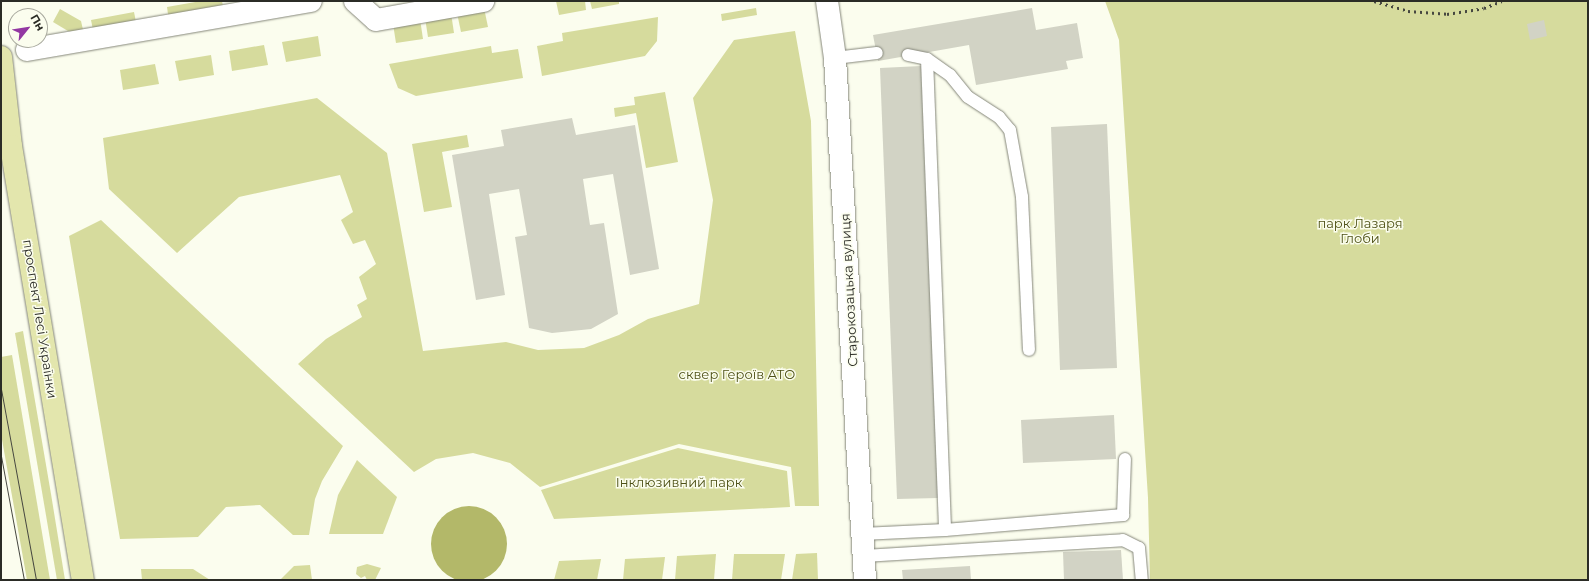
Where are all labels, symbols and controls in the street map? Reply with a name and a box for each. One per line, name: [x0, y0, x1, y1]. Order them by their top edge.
north arrow: [8, 8, 48, 48]
text: Пн: [27, 12, 48, 33]
street label: Старокозацька вулиця: [837, 213, 861, 367]
park label: парк Лазаря Глоби: [1317, 216, 1403, 247]
street label: проспект Лесі Українки: [20, 238, 60, 400]
park label: сквер Героїв АТО: [679, 366, 795, 382]
park label: Інклюзивний парк: [616, 474, 742, 490]

